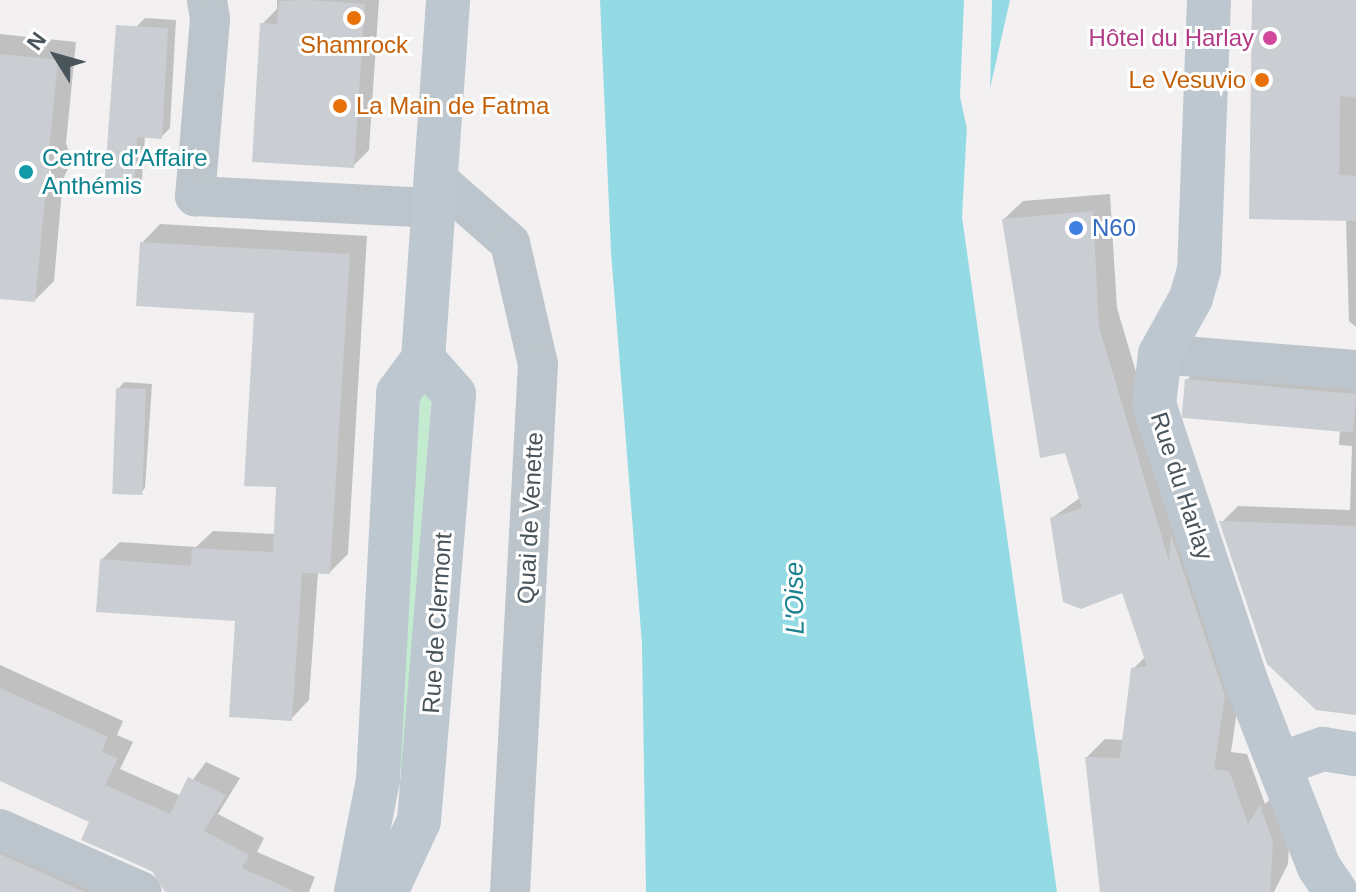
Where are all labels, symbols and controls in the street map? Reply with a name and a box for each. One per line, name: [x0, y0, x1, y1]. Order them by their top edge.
marker: Shamrock: [345, 9, 363, 27]
north arrow: [16, 16, 96, 96]
place label: Hôtel du Harlay: [1089, 24, 1254, 52]
text: N: [22, 27, 51, 55]
marker: Hôtel du Harlay: [1261, 29, 1279, 47]
place label: Shamrock: [300, 31, 408, 59]
place label: Le Vesuvio: [1129, 66, 1246, 94]
marker: Le Vesuvio: [1253, 71, 1271, 89]
place label: La Main de Fatma: [356, 92, 549, 120]
marker: La Main de Fatma: [331, 97, 349, 115]
place label: Centre d'Affaire Anthémis: [42, 144, 208, 200]
marker: Centre d'Affaire Anthémis: [17, 163, 35, 181]
place label: N60: [1092, 214, 1136, 242]
marker: N60: [1067, 219, 1085, 237]
street label: Rue du Harlay: [1145, 409, 1219, 563]
street label: Quai de Venette: [511, 431, 549, 605]
street label: Rue de Clermont: [416, 532, 458, 714]
water label: L'Oise: [779, 561, 811, 635]

